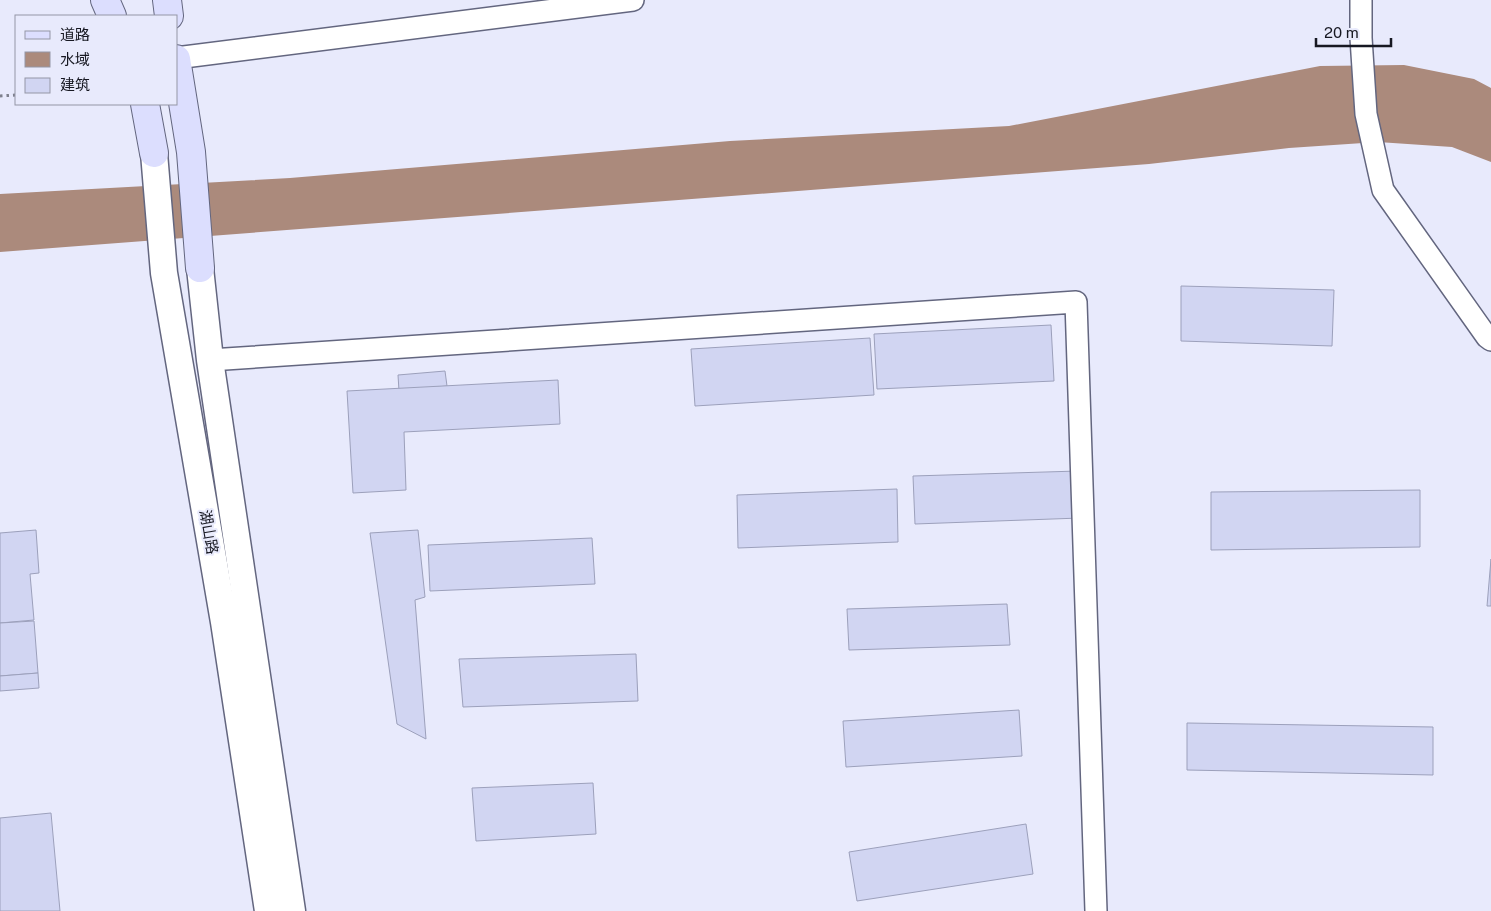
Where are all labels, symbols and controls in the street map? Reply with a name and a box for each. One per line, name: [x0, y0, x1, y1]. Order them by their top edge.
legend: [15, 15, 178, 105]
scale bar: [1316, 15, 1391, 47]
text: 20 m: [1324, 24, 1359, 41]
text: 道路: [60, 26, 90, 43]
text: 水域: [60, 51, 90, 68]
text: 建筑: [60, 76, 90, 93]
street label: 湖山路: [197, 508, 221, 556]

